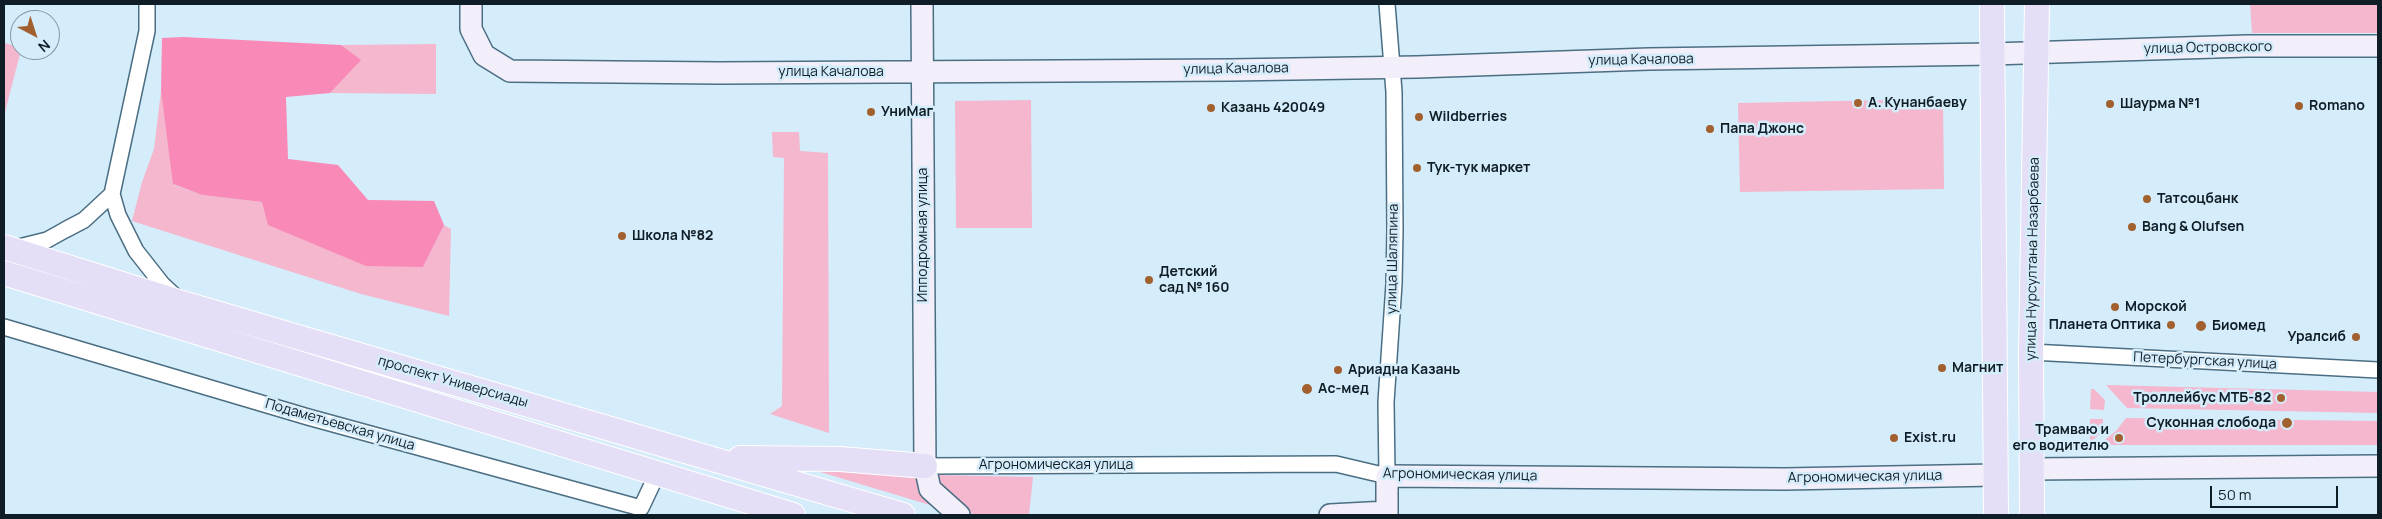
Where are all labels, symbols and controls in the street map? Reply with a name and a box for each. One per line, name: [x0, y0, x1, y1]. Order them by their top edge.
north arrow: [10, 10, 60, 60]
text: N: [34, 36, 54, 57]
street label: улица Островского: [2144, 38, 2272, 58]
street label: улица Качалова: [1588, 51, 1694, 69]
street label: улица Качалова: [1183, 60, 1289, 78]
street label: улица Качалова: [778, 64, 884, 80]
place label: А. Кунанбаеву: [1868, 95, 1967, 111]
place label: Шаурма №1: [2120, 96, 2200, 112]
marker: А. Кунанбаеву: [1852, 97, 1864, 109]
marker: Шаурма №1: [2104, 98, 2116, 110]
place label: Romano: [2309, 98, 2365, 114]
place label: Казань 420049: [1221, 100, 1325, 116]
marker: Romano: [2293, 100, 2305, 112]
marker: Казань 420049: [1205, 102, 1217, 114]
place label: УниМаг: [881, 104, 933, 120]
marker: УниМаг: [865, 106, 877, 118]
place label: Wildberries: [1429, 109, 1507, 125]
marker: Wildberries: [1413, 111, 1425, 123]
place label: Папа Джонс: [1720, 121, 1804, 137]
marker: Папа Джонс: [1704, 123, 1716, 135]
street label: улица Нурсултана Назарбаева: [2023, 157, 2043, 361]
place label: Тук-тук маркет: [1427, 160, 1530, 176]
marker: Тук-тук маркет: [1411, 162, 1423, 174]
street label: Ипподромная улица: [915, 168, 931, 302]
place label: Татсоцбанк: [2157, 191, 2238, 207]
marker: Татсоцбанк: [2141, 193, 2153, 205]
street label: улица Шаляпина: [1384, 204, 1402, 314]
place label: Bang & Olufsen: [2142, 219, 2244, 235]
marker: Bang & Olufsen: [2126, 221, 2138, 233]
place label: Школа №82: [632, 228, 713, 244]
marker: Школа №82: [616, 230, 628, 242]
place label: Детский сад № 160: [1159, 264, 1229, 296]
marker: Детский сад № 160: [1143, 274, 1155, 286]
place label: Морской: [2125, 299, 2187, 315]
marker: Морской: [2109, 301, 2121, 313]
place label: Планета Оптика: [2049, 317, 2161, 333]
place label: Биомед: [2212, 318, 2266, 334]
marker: Планета Оптика: [2165, 319, 2177, 331]
marker: Биомед: [2194, 319, 2208, 333]
place label: Уралсиб: [2288, 329, 2346, 345]
marker: Уралсиб: [2350, 331, 2362, 343]
street label: Петербургская улица: [2133, 349, 2277, 373]
street label: проспект Универсиады: [376, 353, 530, 411]
place label: Магнит: [1952, 360, 2003, 376]
place label: Ариадна Казань: [1348, 362, 1460, 378]
marker: Магнит: [1936, 362, 1948, 374]
marker: Ариадна Казань: [1332, 364, 1344, 376]
place label: Ас-мед: [1318, 381, 1369, 397]
marker: Ас-мед: [1300, 382, 1314, 396]
place label: Троллейбус МТБ-82: [2133, 390, 2271, 406]
marker: Троллейбус МТБ-82: [2275, 392, 2287, 404]
street label: Подаметьевская улица: [263, 396, 417, 454]
place label: Суконная слобода: [2146, 415, 2276, 431]
marker: Суконная слобода: [2280, 416, 2294, 430]
place label: Трамваю и его водителю: [2012, 422, 2109, 454]
place label: Exist.ru: [1904, 430, 1956, 446]
marker: Exist.ru: [1888, 432, 1900, 444]
marker: Трамваю и его водителю: [2113, 432, 2125, 444]
street label: Агрономическая улица: [979, 457, 1133, 473]
street label: Агрономическая улица: [1383, 465, 1537, 485]
street label: Агрономическая улица: [1788, 467, 1942, 487]
scale bar: [2212, 476, 2340, 508]
text: 50 m: [2218, 484, 2252, 505]

